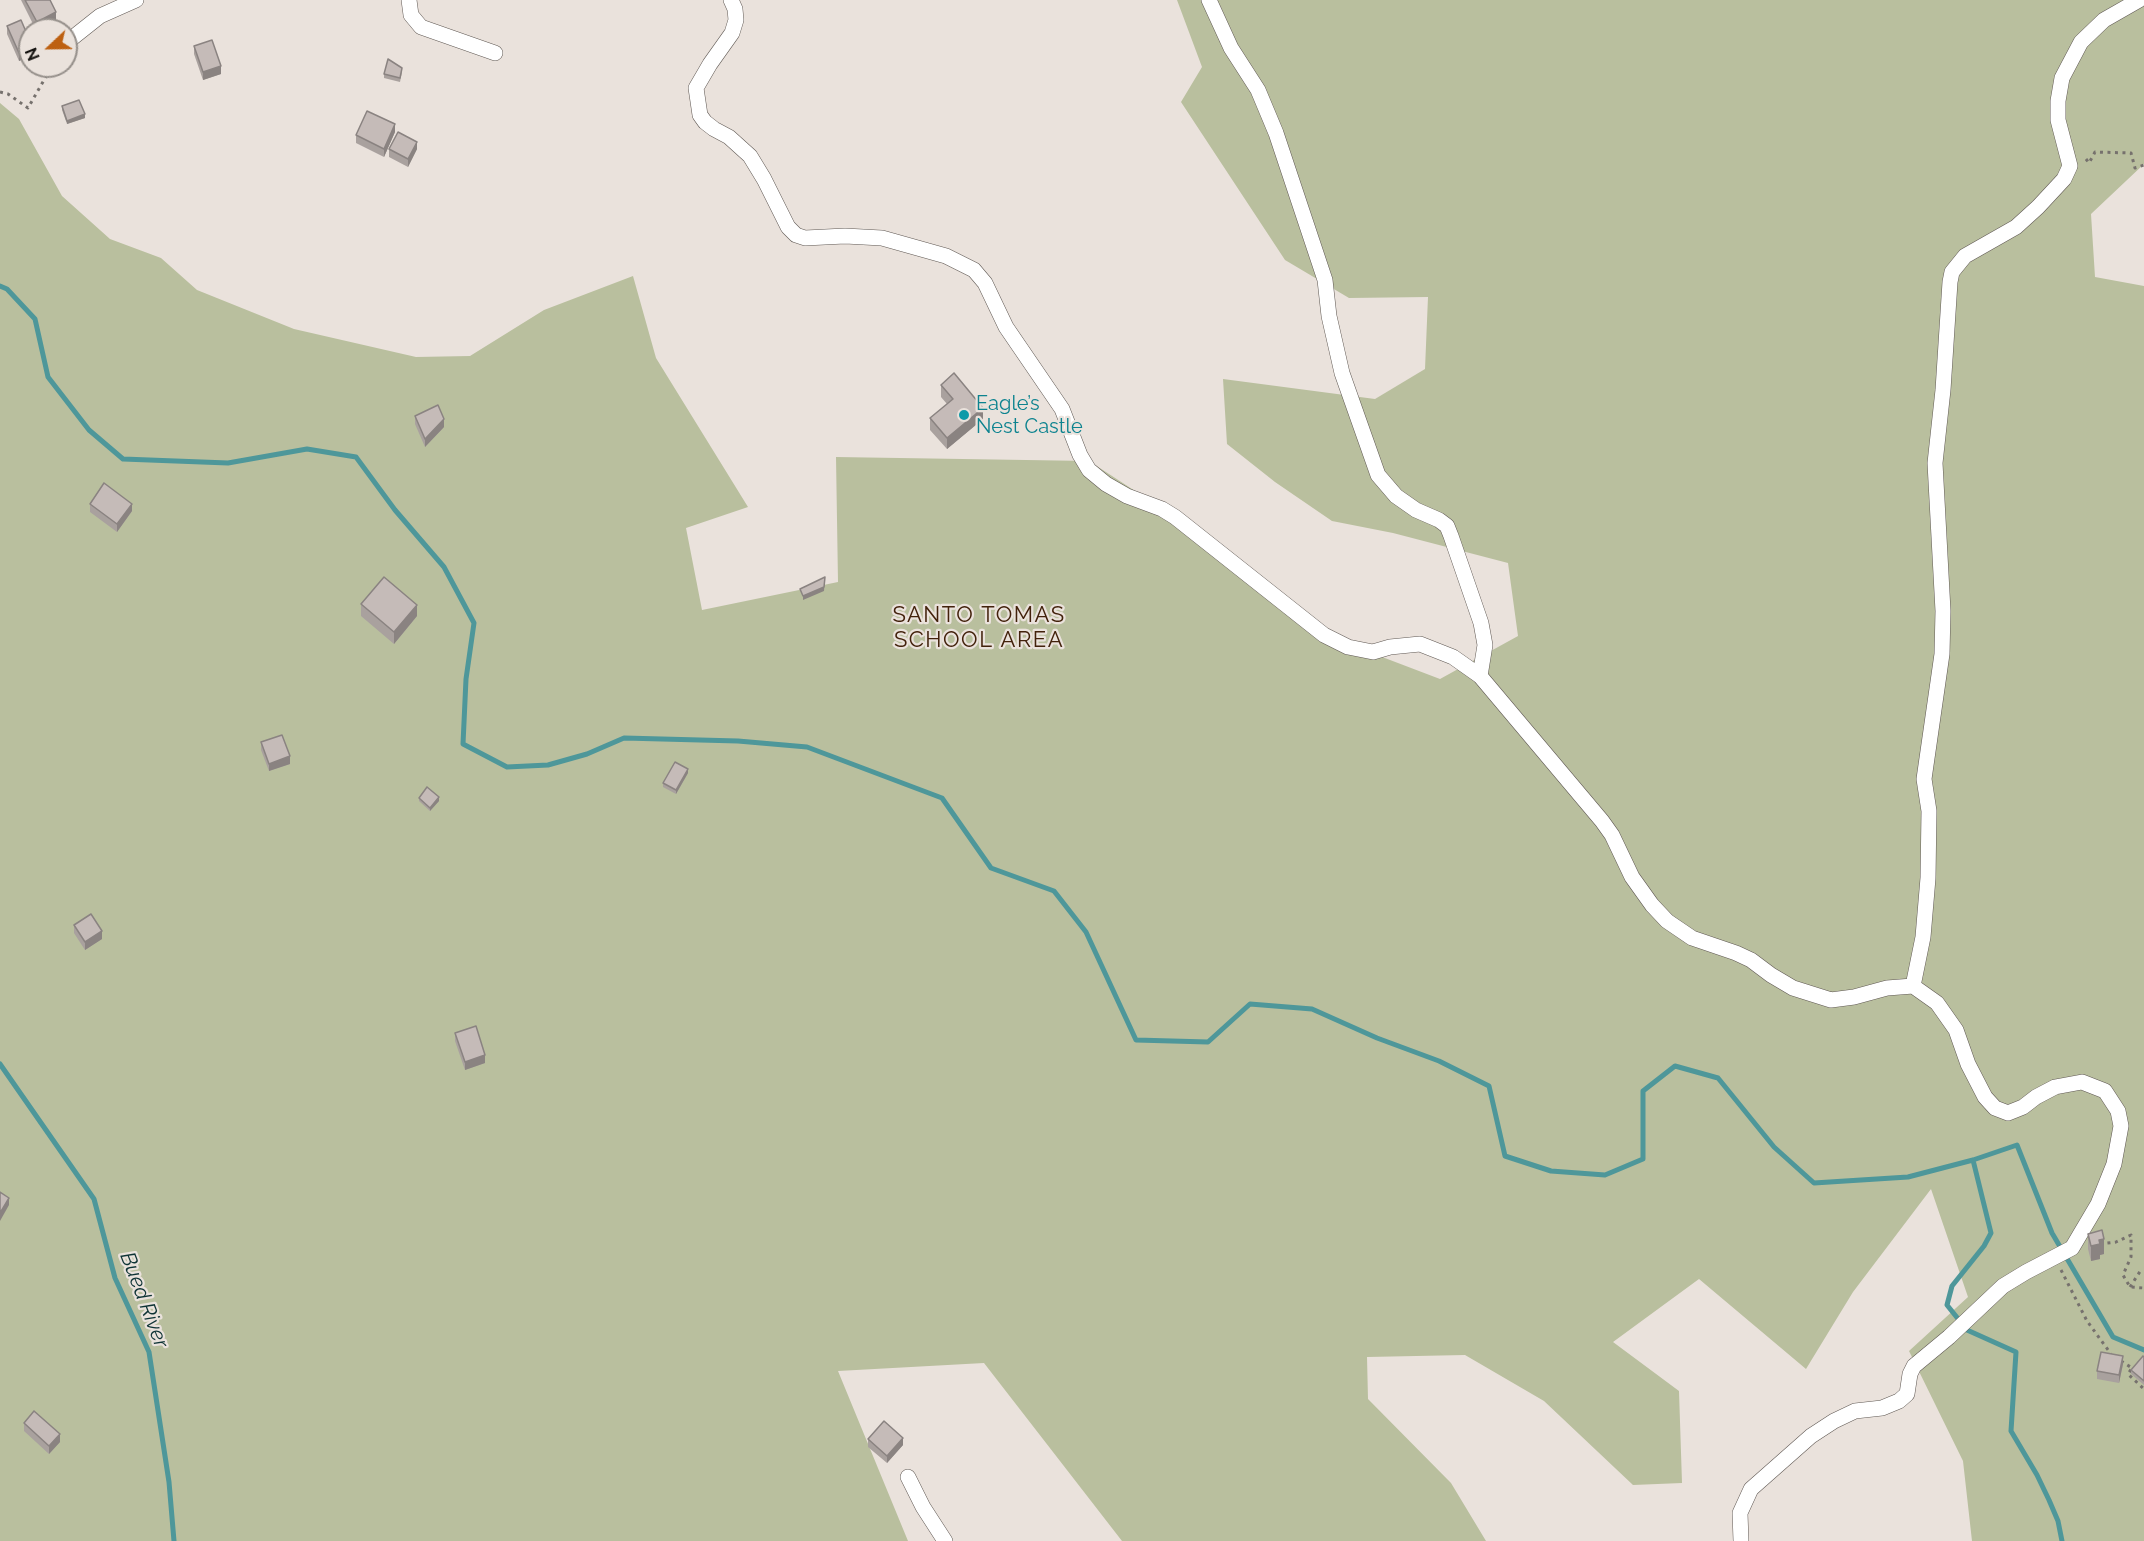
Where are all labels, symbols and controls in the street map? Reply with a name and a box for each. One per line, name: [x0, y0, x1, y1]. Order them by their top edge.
north arrow: [18, 18, 78, 78]
text: N: [22, 45, 44, 63]
place label: Eagle’s Nest Castle: [976, 392, 1083, 439]
marker: Eagle’s Nest Castle: [957, 408, 971, 422]
district label: SANTO TOMAS SCHOOL AREA: [892, 602, 1066, 654]
water label: Bued River: [114, 1249, 174, 1351]

